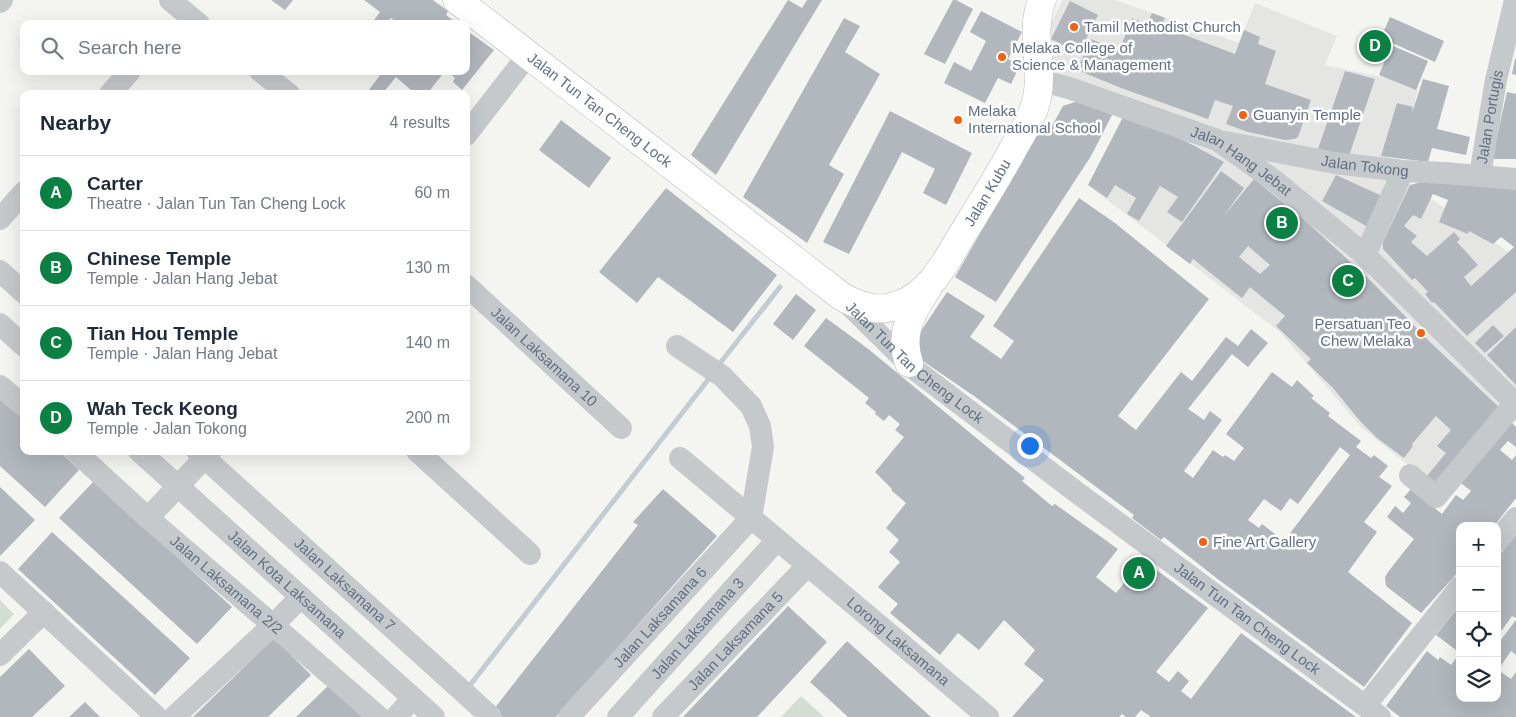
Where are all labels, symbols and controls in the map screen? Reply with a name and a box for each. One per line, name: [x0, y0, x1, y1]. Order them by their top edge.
place label: Tamil Methodist Church: [1084, 18, 1241, 35]
search box: [20, 20, 470, 75]
marker: Tamil Methodist Church: [1068, 21, 1080, 33]
pin: D: [1359, 27, 1391, 65]
icon: search: [38, 34, 66, 62]
text: Search here: [78, 37, 182, 58]
place label: Melaka College of Science & Management: [1012, 39, 1172, 73]
street label: Jalan Tun Tan Cheng Lock: [524, 49, 676, 171]
marker: Melaka College of Science & Management: [996, 51, 1008, 63]
street label: Jalan Portugis: [1473, 68, 1506, 165]
place label: Melaka International School: [968, 102, 1101, 136]
place label: Guanyin Temple: [1253, 106, 1361, 123]
marker: Guanyin Temple: [1237, 109, 1249, 121]
text: Nearby: [40, 111, 111, 134]
text: 4 results: [390, 114, 450, 131]
marker: Melaka International School: [952, 114, 964, 126]
street label: Jalan Hang Jebat: [1189, 122, 1296, 199]
street label: Jalan Tokong: [1320, 152, 1409, 179]
street label: Jalan Kubu: [960, 156, 1014, 229]
text: Carter: [87, 173, 143, 194]
text: A: [50, 184, 62, 201]
text: 60 m: [414, 184, 450, 201]
text: Theatre · Jalan Tun Tan Cheng Lock: [87, 195, 346, 212]
pin: B: [1266, 204, 1298, 242]
text: Chinese Temple: [87, 248, 231, 269]
text: B: [50, 259, 62, 276]
text: 130 m: [406, 259, 450, 276]
pin: C: [1332, 262, 1364, 300]
text: Temple · Jalan Hang Jebat: [87, 270, 277, 287]
street label: Jalan Tun Tan Cheng Lock: [843, 298, 988, 427]
street label: Jalan Laksamana 10: [488, 303, 601, 410]
place label: Persatuan Teo Chew Melaka: [1315, 315, 1412, 349]
text: Tian Hou Temple: [87, 323, 238, 344]
marker: Persatuan Teo Chew Melaka: [1415, 327, 1427, 339]
text: C: [50, 334, 62, 351]
text: 140 m: [406, 334, 450, 351]
text: Temple · Jalan Hang Jebat: [87, 345, 277, 362]
text: Wah Teck Keong: [87, 398, 238, 419]
text: D: [50, 409, 62, 426]
text: 200 m: [406, 409, 450, 426]
text: Temple · Jalan Tokong: [87, 420, 247, 437]
your location: [1017, 433, 1043, 459]
map controls: [1456, 522, 1501, 702]
button: +: [1456, 522, 1501, 567]
street label: Jalan Kota Laksamana: [225, 526, 350, 642]
street label: Jalan Laksamana 2/2: [167, 532, 286, 637]
place label: Fine Art Gallery: [1213, 533, 1317, 550]
street label: Jalan Laksamana 7: [291, 534, 399, 634]
marker: Fine Art Gallery: [1197, 536, 1209, 548]
pin: A: [1123, 554, 1155, 592]
street label: Jalan Tun Tan Cheng Lock: [1171, 559, 1324, 678]
street label: Jalan Laksamana 6: [610, 563, 710, 671]
button: −: [1456, 567, 1501, 612]
street label: Jalan Laksamana 3: [647, 574, 747, 682]
street label: Jalan Laksamana 5: [684, 588, 786, 694]
street label: Lorong Laksamana: [844, 593, 954, 689]
button: locate: [1456, 612, 1501, 657]
button: layers: [1456, 657, 1501, 702]

